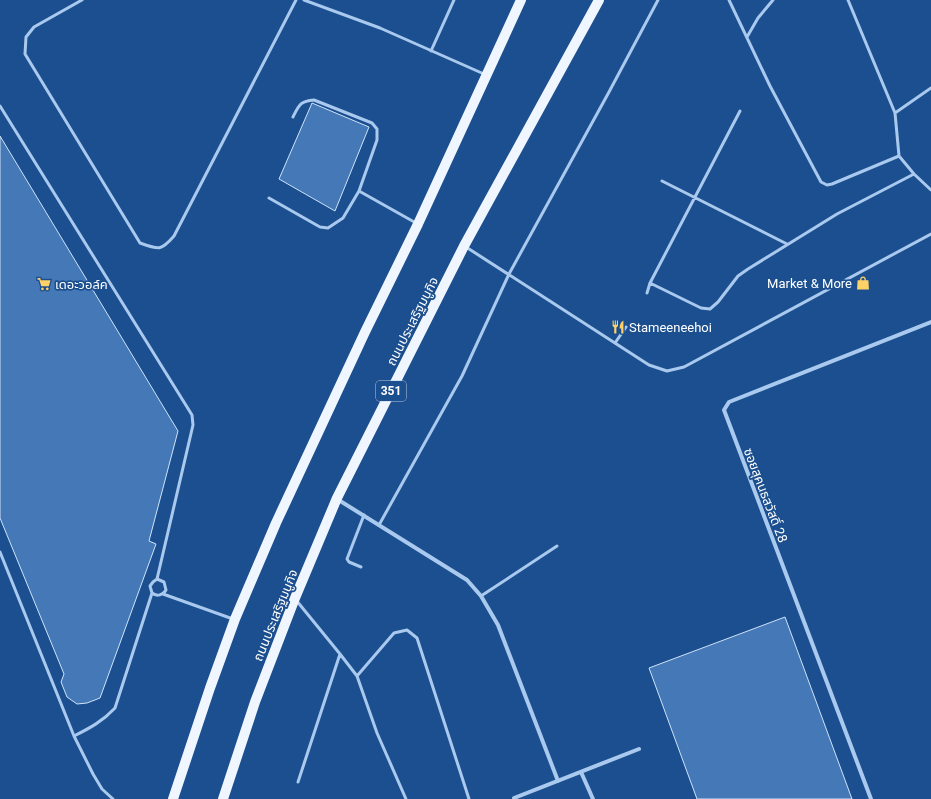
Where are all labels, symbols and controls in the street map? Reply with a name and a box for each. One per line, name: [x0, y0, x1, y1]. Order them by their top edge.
street label: ถนนประเสริฐมนูกิจ: [384, 274, 441, 368]
shop icon: Market & More: [855, 275, 871, 291]
supermarket icon: เดอะวอล์ค: [36, 276, 52, 292]
place label: Market & More: [767, 276, 852, 291]
place label: เดอะวอล์ค: [55, 277, 108, 292]
restaurant icon: Stameeneehoi: [610, 319, 626, 335]
place label: Stameeneehoi: [629, 320, 712, 335]
road number: 351: [376, 381, 406, 401]
street label: ซอยสุคนธสวัสดิ์ 28: [741, 446, 791, 545]
street label: ถนนประเสริฐมนูกิจ: [250, 567, 301, 663]

